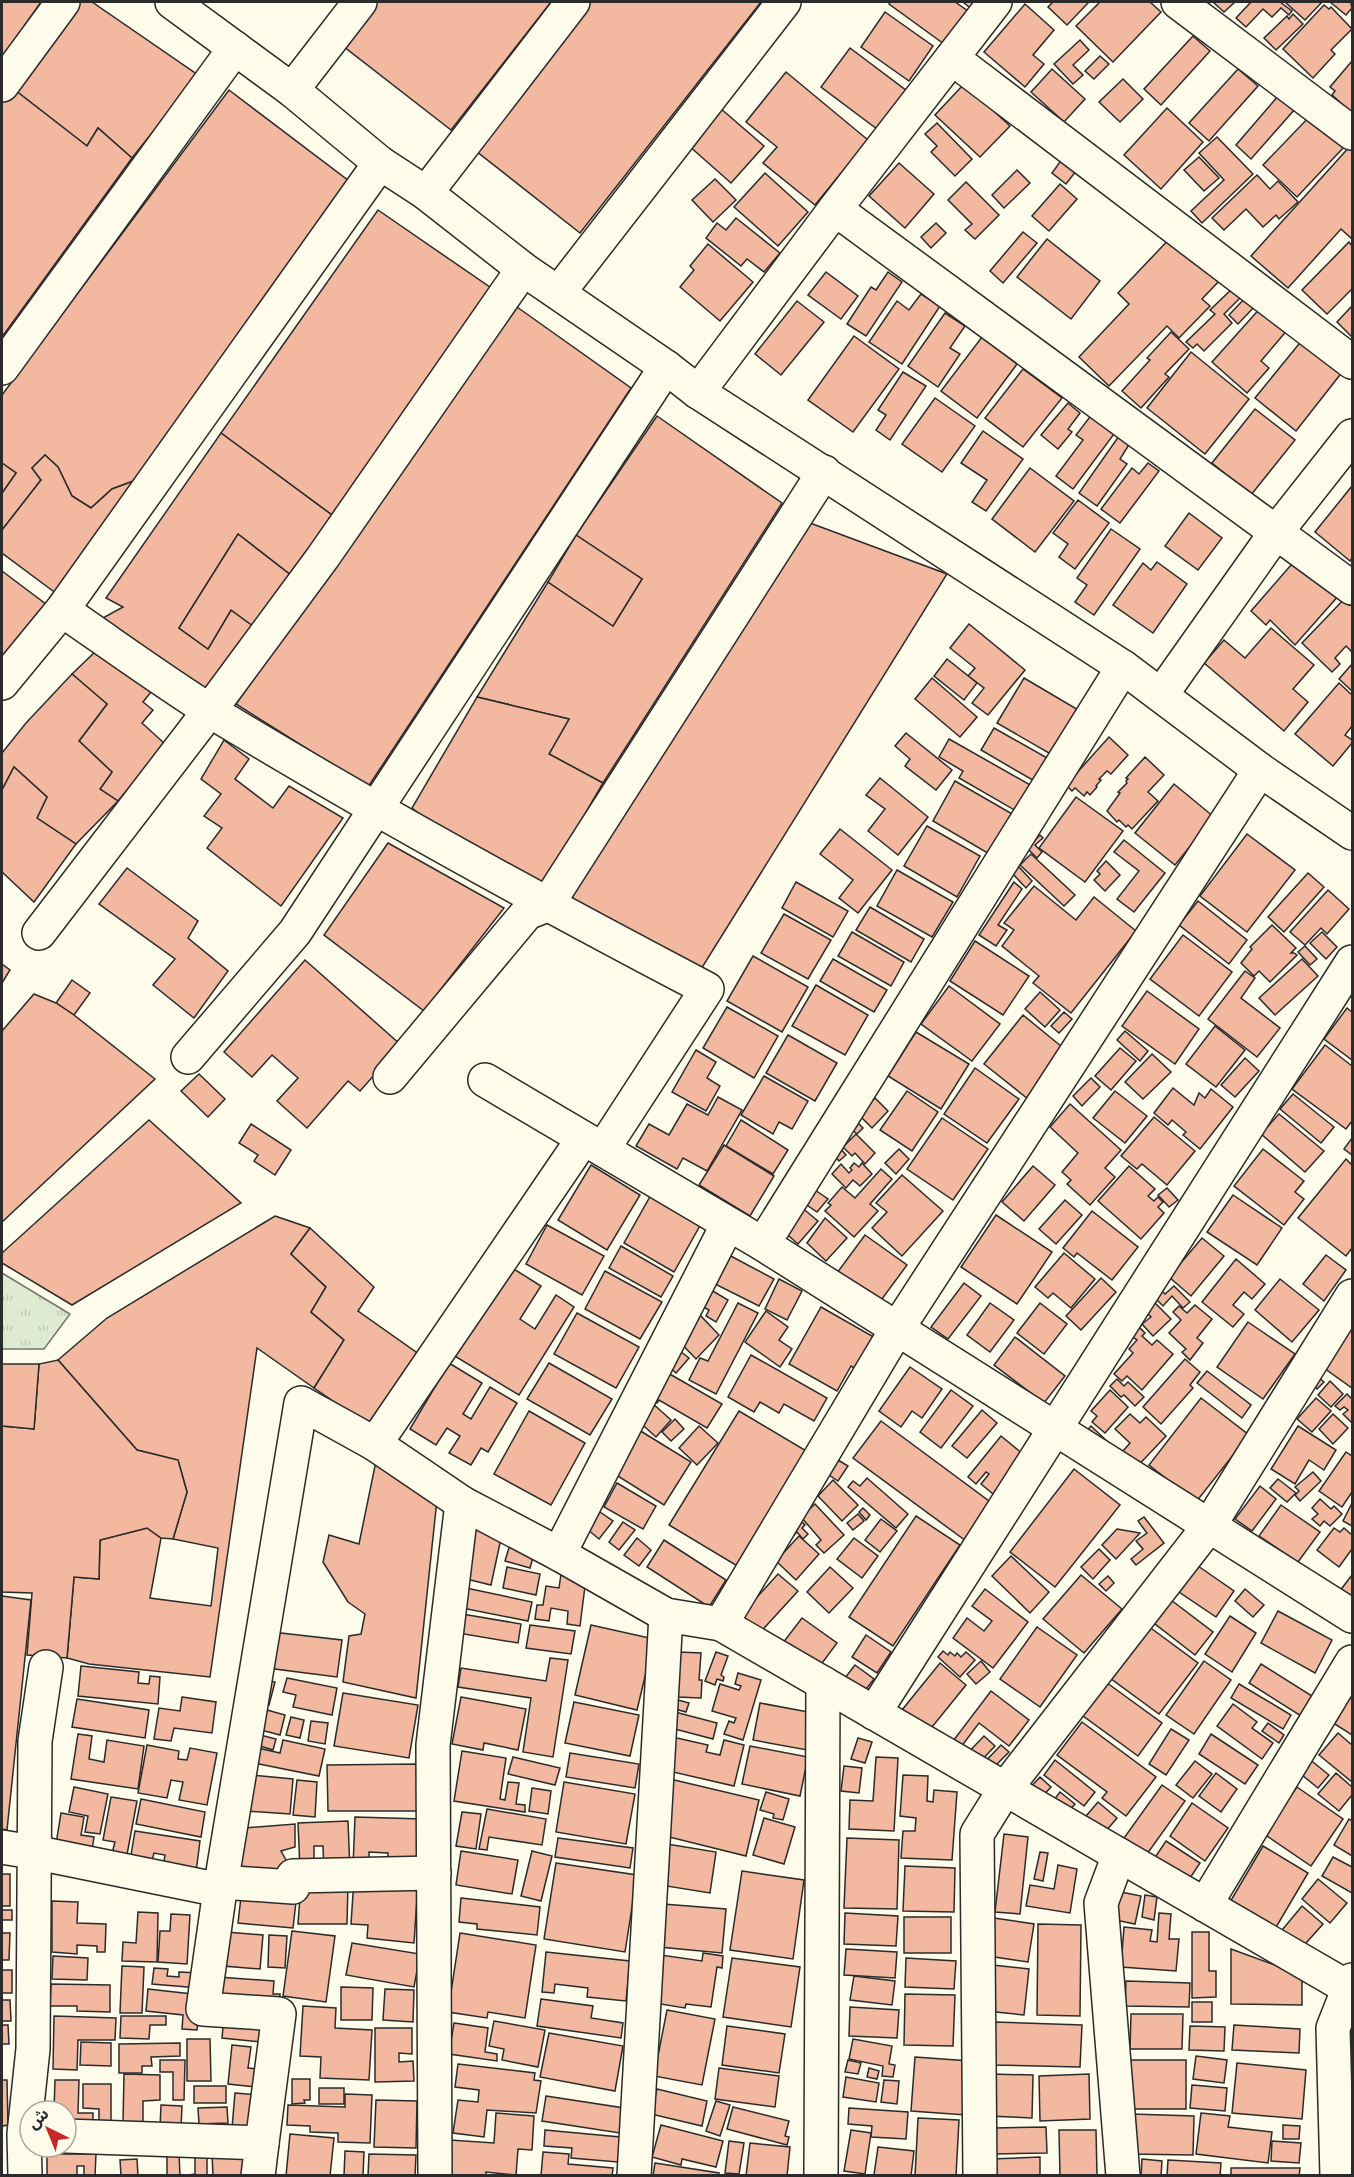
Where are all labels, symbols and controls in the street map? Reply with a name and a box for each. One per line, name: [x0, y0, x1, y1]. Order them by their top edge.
north arrow: [18, 2099, 78, 2159]
text: ش: [24, 2104, 53, 2133]

